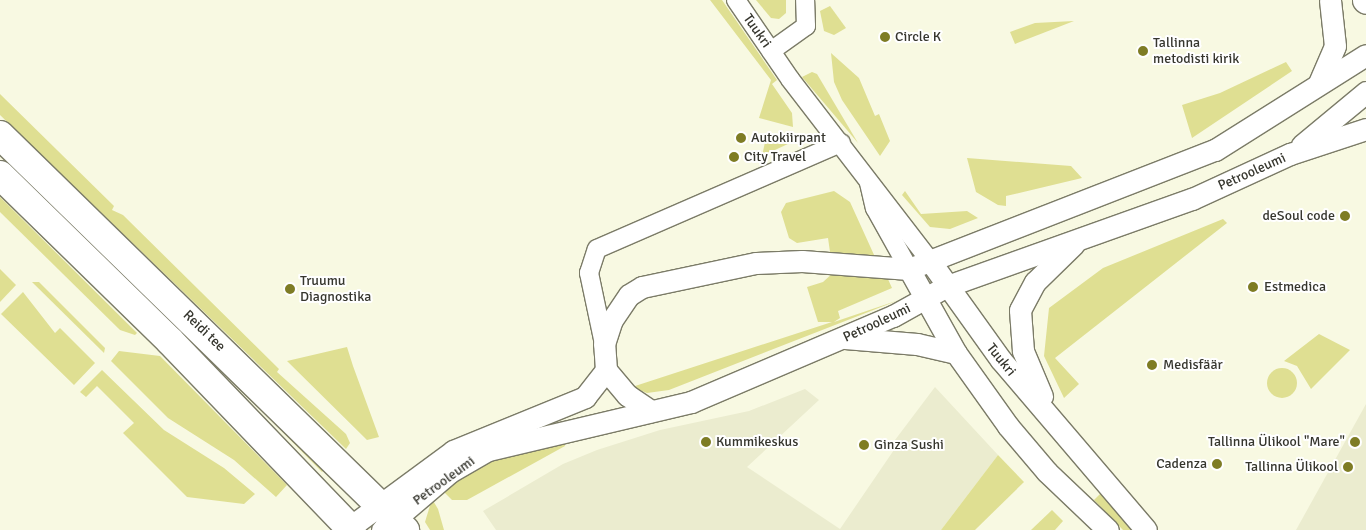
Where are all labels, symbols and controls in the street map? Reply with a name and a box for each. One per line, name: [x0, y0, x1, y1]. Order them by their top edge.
street label: Tuukri: [739, 11, 775, 51]
place label: Circle K: [895, 29, 941, 45]
marker: Circle K: [879, 31, 891, 43]
place label: Tallinna metodisti kirik: [1153, 35, 1239, 68]
marker: Tallinna metodisti kirik: [1137, 45, 1149, 57]
place label: Autokiirpant: [751, 130, 826, 146]
marker: Autokiirpant: [735, 132, 747, 144]
place label: City Travel: [744, 149, 806, 165]
street label: Petrooleumi: [1215, 150, 1289, 194]
marker: City Travel: [728, 151, 740, 163]
place label: deSoul code: [1262, 208, 1335, 224]
marker: deSoul code: [1339, 210, 1351, 222]
place label: Truumu Diagnostika: [300, 273, 371, 306]
place label: Estmedica: [1264, 279, 1326, 295]
marker: Estmedica: [1246, 280, 1260, 294]
marker: Truumu Diagnostika: [284, 283, 296, 295]
street label: Petrooleumi: [841, 300, 913, 346]
street label: Reidi tee: [179, 307, 229, 355]
street label: Tuukri: [983, 340, 1019, 380]
place label: Medisfäär: [1163, 357, 1223, 373]
marker: Medisfäär: [1145, 358, 1159, 372]
place label: Kummikeskus: [716, 434, 798, 450]
place label: Tallinna Ülikool "Mare": [1208, 434, 1345, 450]
marker: Kummikeskus: [700, 436, 712, 448]
marker: Tallinna Ülikool "Mare": [1349, 436, 1361, 448]
place label: Ginza Sushi: [874, 437, 944, 453]
marker: Ginza Sushi: [858, 439, 870, 451]
street label: Petrooleumi: [410, 453, 478, 509]
place label: Cadenza: [1156, 456, 1207, 472]
marker: Cadenza: [1211, 458, 1223, 470]
place label: Tallinna Ülikool: [1245, 459, 1338, 475]
marker: Tallinna Ülikool: [1342, 461, 1354, 473]

